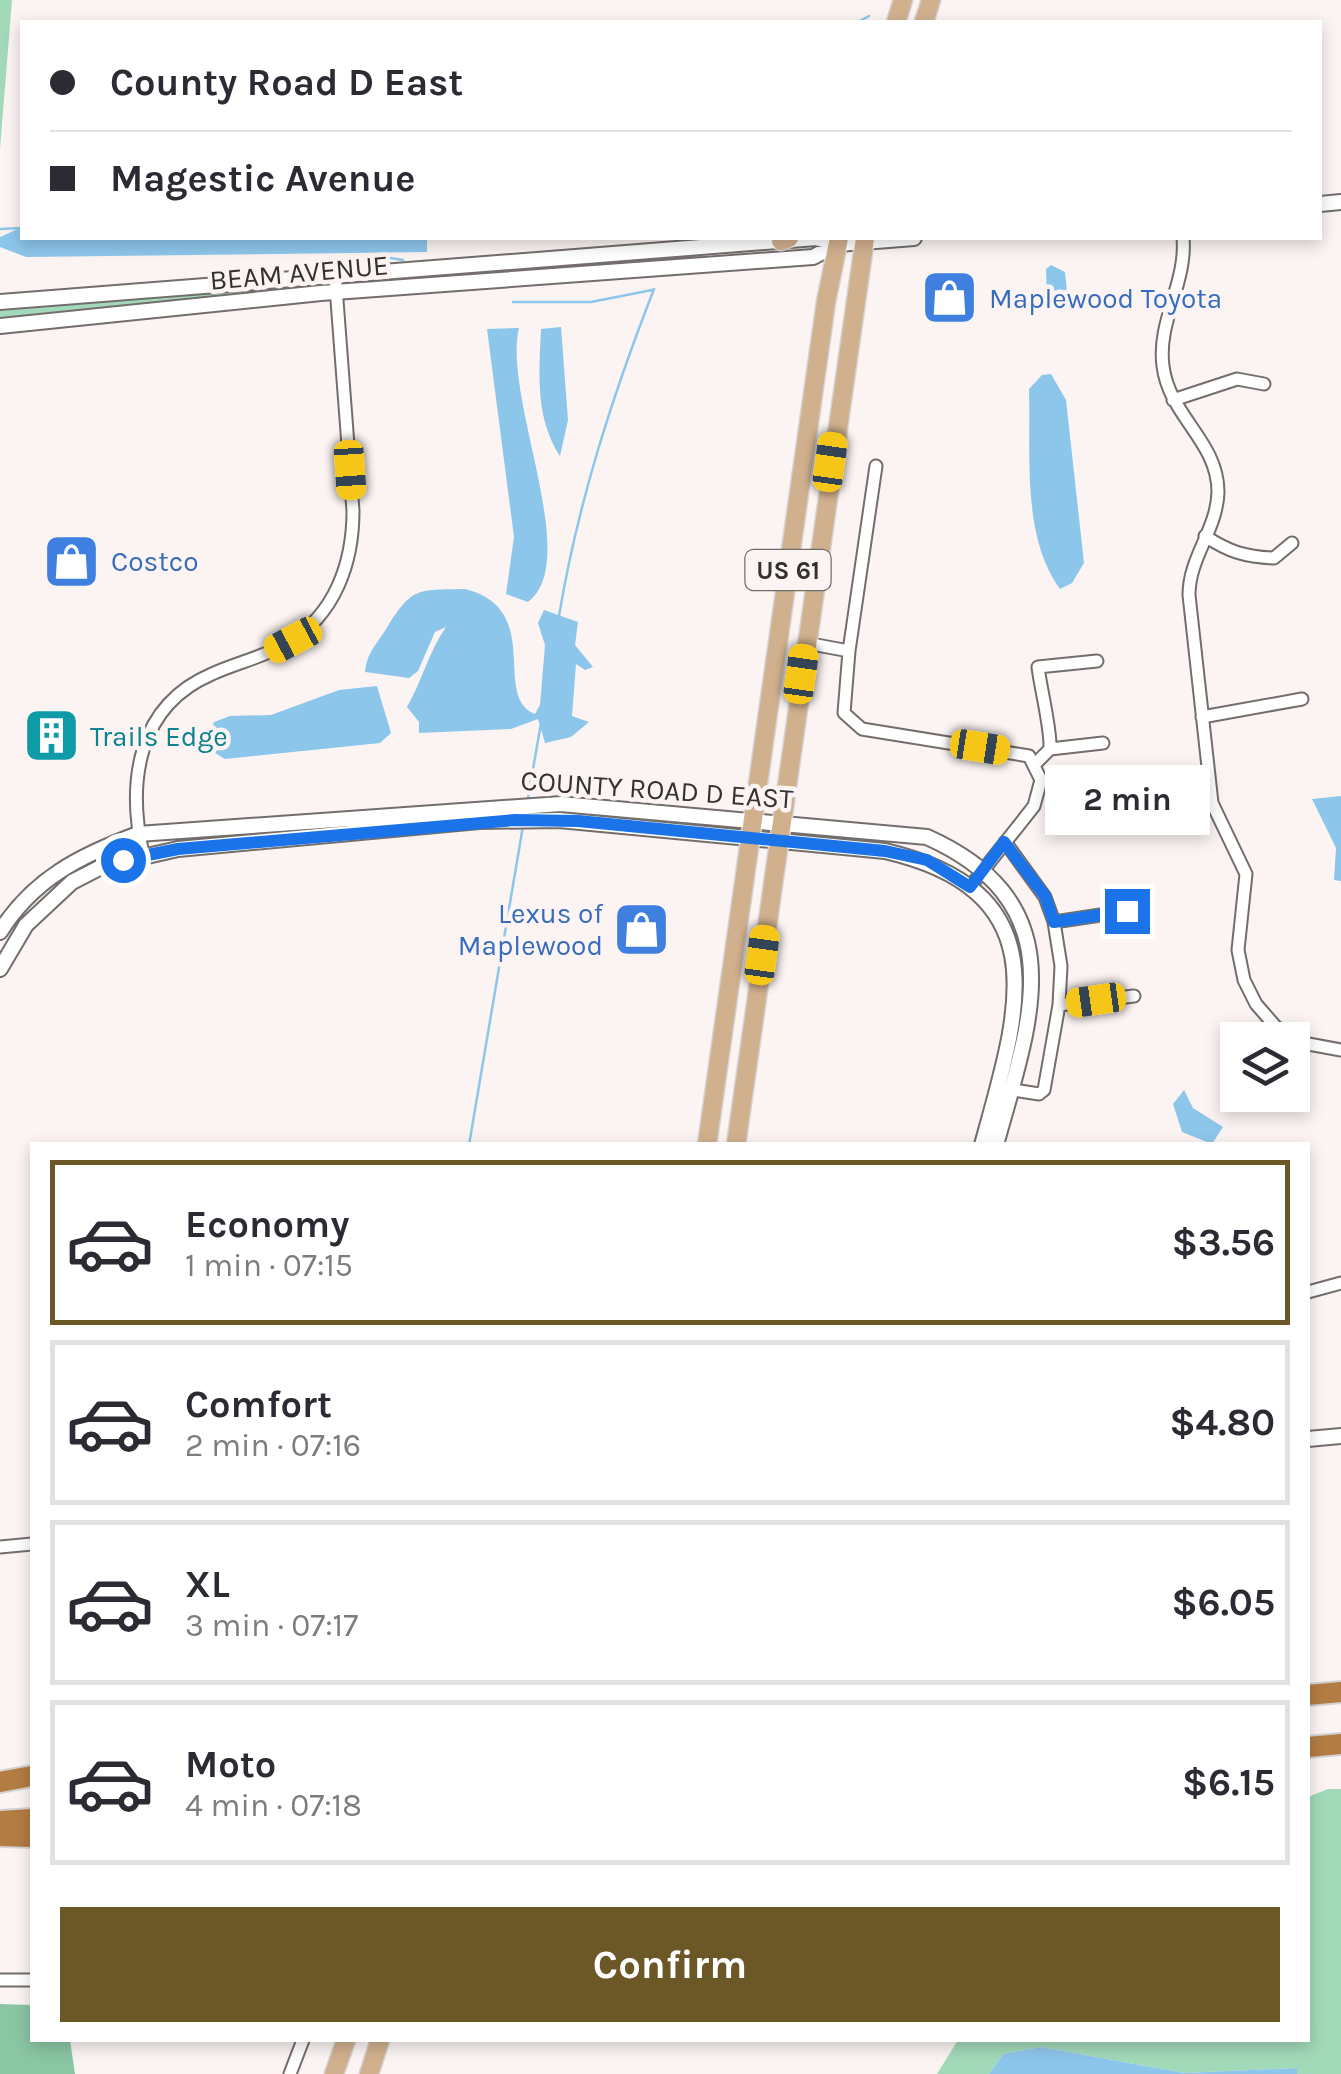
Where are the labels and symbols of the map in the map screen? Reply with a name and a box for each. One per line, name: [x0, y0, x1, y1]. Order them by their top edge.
street label: BEAM AVENUE: [208, 248, 390, 297]
shop icon: Maplewood Toyota: [920, 268, 980, 328]
place label: Maplewood Toyota: [989, 282, 1222, 315]
car: [811, 430, 849, 494]
car: [333, 439, 367, 501]
shop icon: Costco: [42, 531, 102, 591]
place label: Costco: [111, 545, 198, 578]
road number: US 61: [746, 550, 830, 590]
car: [259, 613, 327, 667]
car: [782, 642, 820, 706]
building icon: Trails Edge: [21, 706, 81, 766]
place label: Trails Edge: [90, 720, 228, 753]
car: [948, 727, 1012, 767]
street label: COUNTY ROAD D EAST: [520, 764, 794, 815]
callout: 2 min: [1044, 766, 1210, 836]
route start: [101, 838, 146, 883]
route end: [1105, 889, 1150, 934]
place label: Lexus of Maplewood: [458, 897, 603, 962]
shop icon: Lexus of Maplewood: [612, 899, 672, 959]
car: [743, 923, 781, 987]
car: [1064, 981, 1128, 1019]

